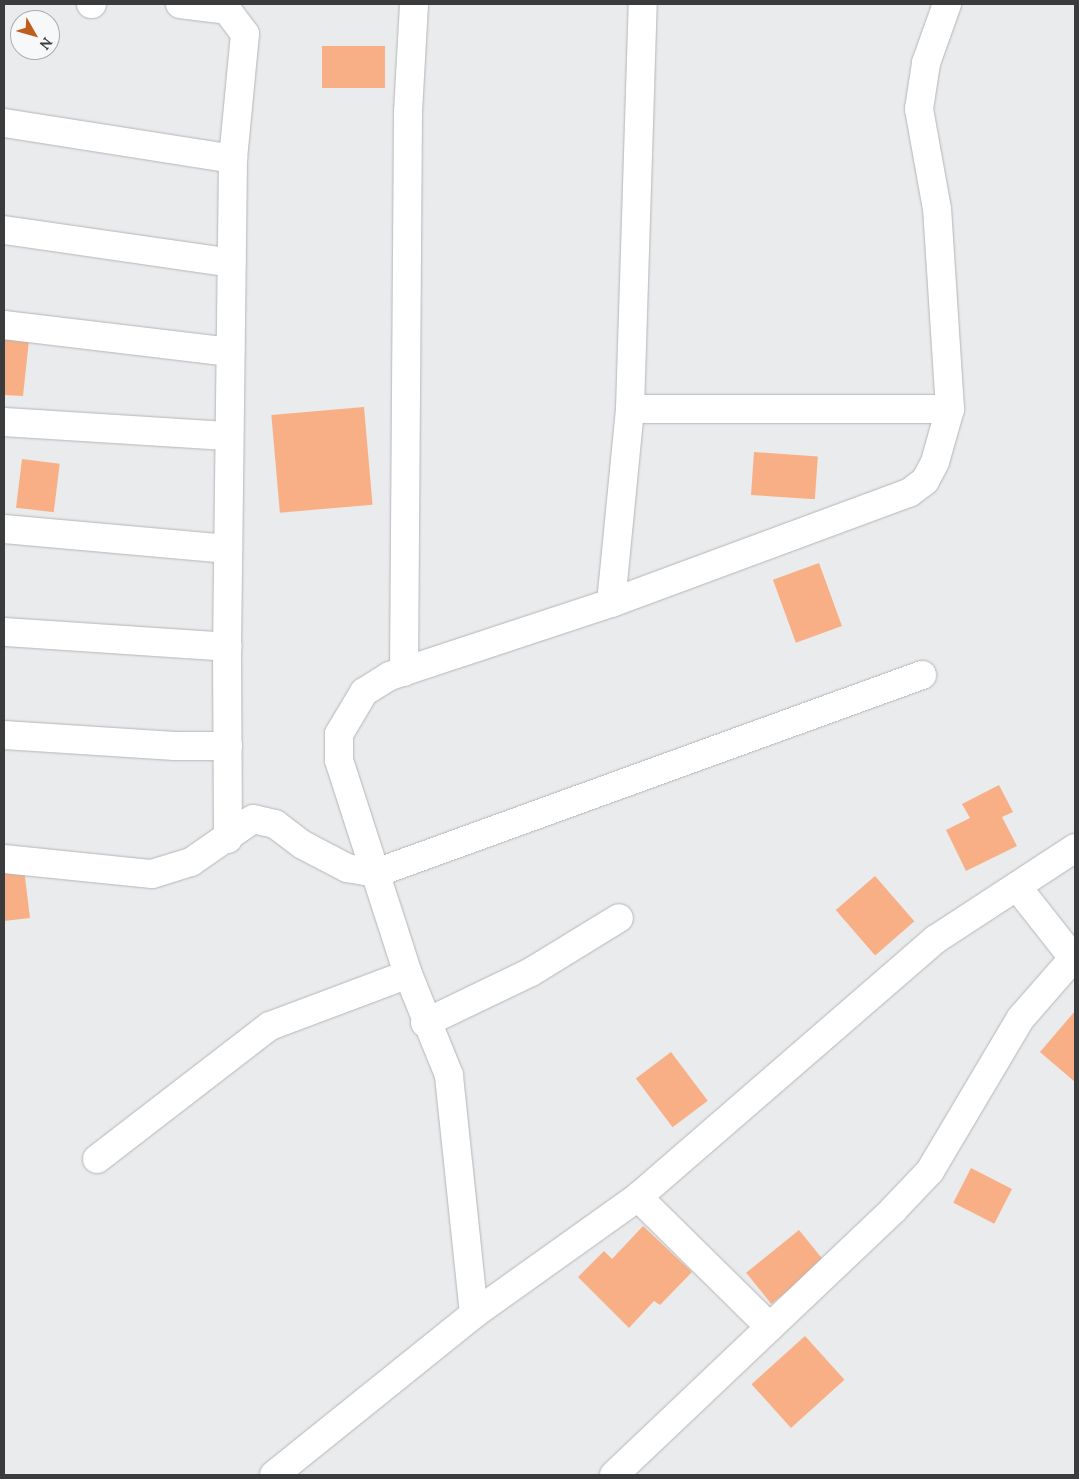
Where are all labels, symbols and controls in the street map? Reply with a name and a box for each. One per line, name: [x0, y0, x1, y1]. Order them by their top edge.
north arrow: [10, 10, 60, 60]
text: N: [36, 34, 56, 53]

